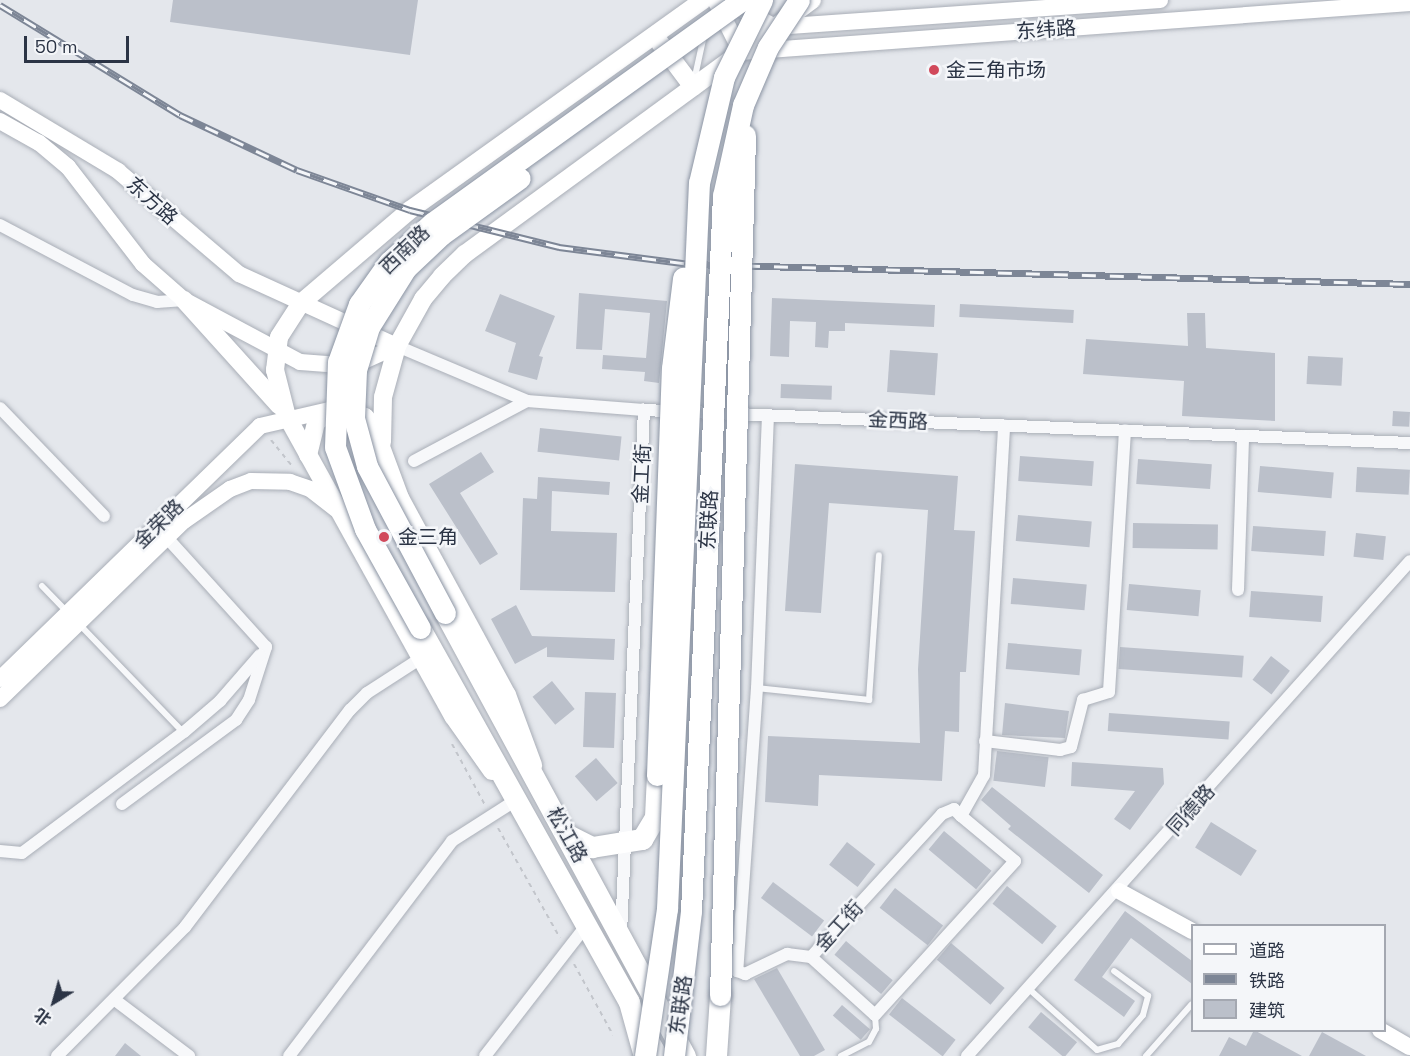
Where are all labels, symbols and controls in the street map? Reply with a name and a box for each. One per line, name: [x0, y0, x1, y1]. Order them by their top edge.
street label: 东纬路: [1015, 16, 1077, 44]
scale bar: [27, 24, 132, 62]
text: 50 m: [35, 35, 77, 58]
place label: 金三角市场: [946, 58, 1046, 82]
marker: 金三角市场: [927, 63, 941, 77]
street label: 东方路: [122, 172, 182, 230]
street label: 西南路: [375, 221, 435, 279]
street label: 金西路: [867, 407, 929, 435]
street label: 金工街: [628, 443, 656, 505]
street label: 东联路: [695, 489, 723, 551]
street label: 金荣路: [129, 495, 189, 553]
place label: 金三角: [398, 525, 458, 549]
marker: 金三角: [375, 528, 393, 546]
street label: 同德路: [1162, 780, 1220, 840]
street label: 松江路: [542, 803, 592, 867]
street label: 金工街: [810, 896, 868, 956]
legend: [1191, 924, 1386, 1032]
text: 道路: [1249, 939, 1285, 962]
text: 铁路: [1249, 969, 1285, 992]
north arrow: [24, 972, 84, 1032]
street label: 东联路: [665, 974, 697, 1036]
text: 建筑: [1249, 999, 1285, 1022]
text: 北: [30, 1004, 56, 1030]

